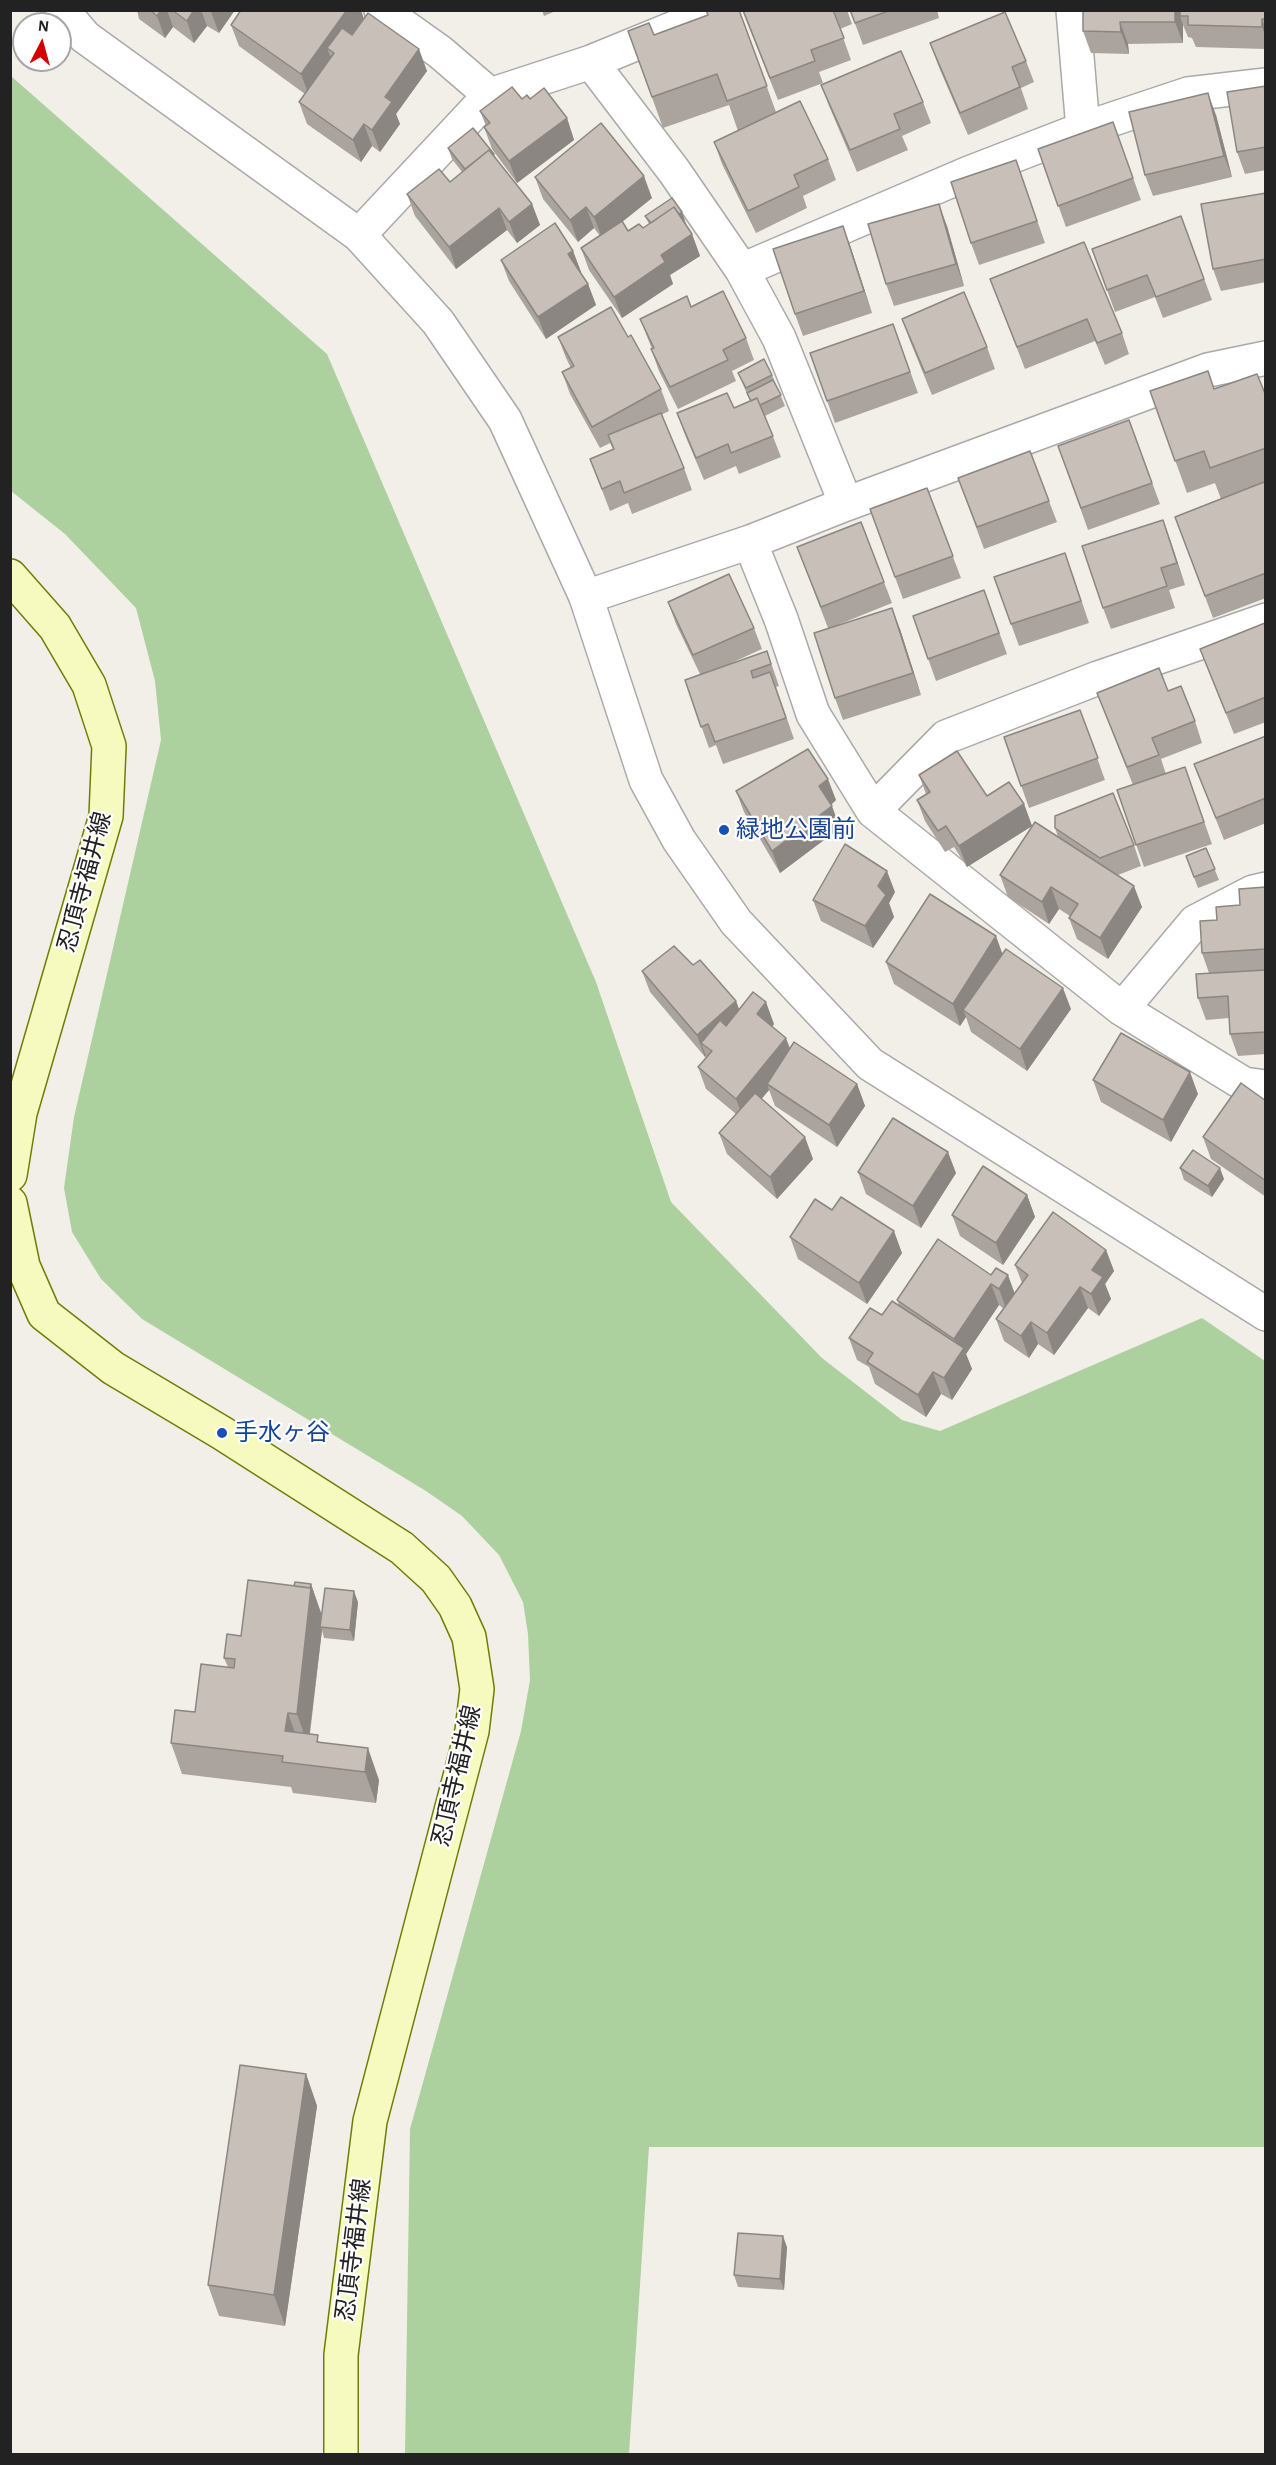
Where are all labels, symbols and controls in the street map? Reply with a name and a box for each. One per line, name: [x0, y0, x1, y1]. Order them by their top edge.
north arrow: [12, 12, 72, 72]
text: N: [37, 18, 50, 35]
street label: 忍頂寺福井線: [52, 809, 118, 955]
place label: 緑地公園前: [736, 816, 856, 844]
marker: 緑地公園前: [717, 823, 731, 837]
place label: 手水ヶ谷: [234, 1419, 330, 1447]
marker: 手水ヶ谷: [215, 1426, 229, 1440]
street label: 忍頂寺福井線: [427, 1703, 487, 1849]
street label: 忍頂寺福井線: [331, 2177, 377, 2323]

